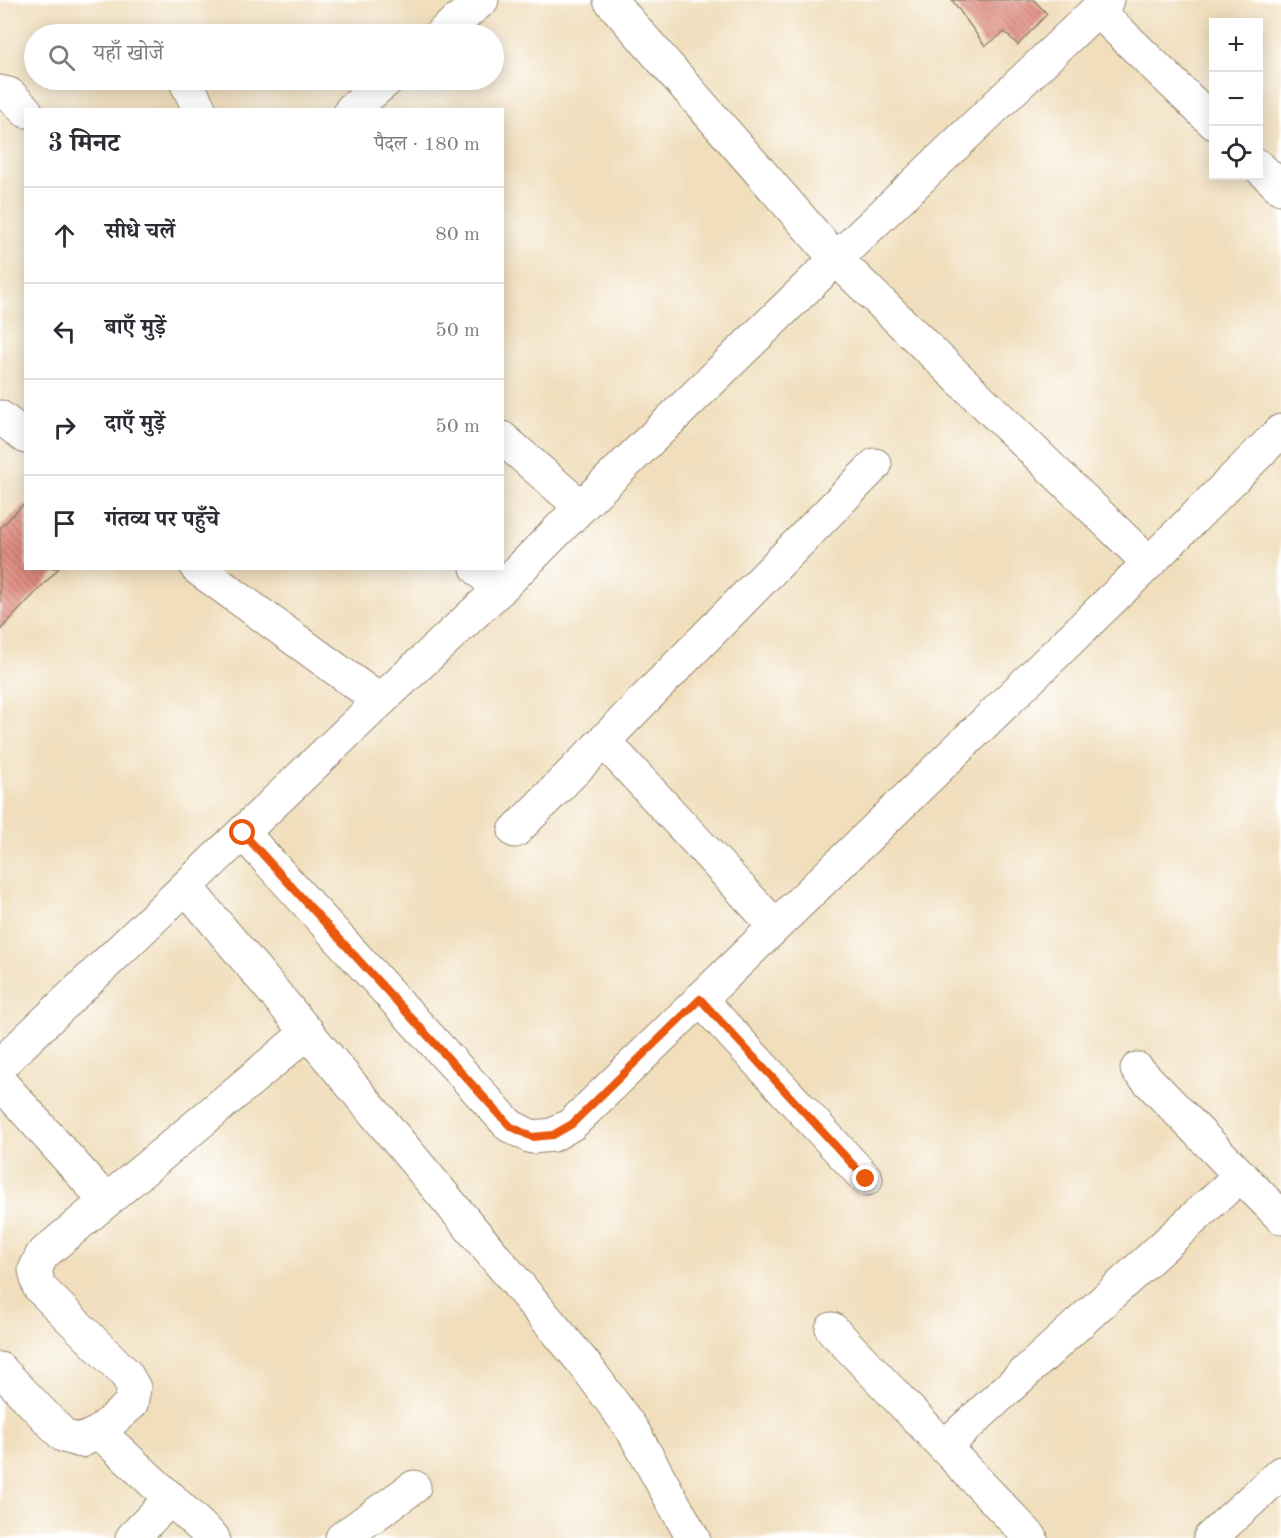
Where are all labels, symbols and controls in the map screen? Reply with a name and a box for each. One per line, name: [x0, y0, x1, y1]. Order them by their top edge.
map controls: [1209, 18, 1263, 180]
button: +: [1209, 18, 1263, 72]
search box: [24, 24, 504, 90]
icon: search: [45, 41, 78, 74]
text: यहाँ खोजें: [93, 43, 164, 65]
button: −: [1209, 72, 1263, 126]
button: locate: [1209, 126, 1263, 180]
text: 3 मिनट: [48, 131, 120, 157]
text: पैदल · 180 m: [374, 135, 480, 155]
icon: ahead: [48, 219, 81, 252]
text: सीधे चलें: [105, 221, 175, 243]
text: 80 m: [435, 225, 480, 245]
icon: left: [48, 315, 81, 348]
text: बाएँ मुड़ें: [105, 317, 166, 339]
text: 50 m: [435, 321, 480, 341]
icon: right: [48, 411, 81, 444]
text: दाएँ मुड़ें: [105, 413, 165, 435]
text: 50 m: [435, 417, 480, 437]
icon: arrive: [48, 507, 81, 540]
text: गंतव्य पर पहुँचे: [105, 509, 219, 531]
route start: [229, 819, 255, 845]
route end: [852, 1165, 878, 1191]

